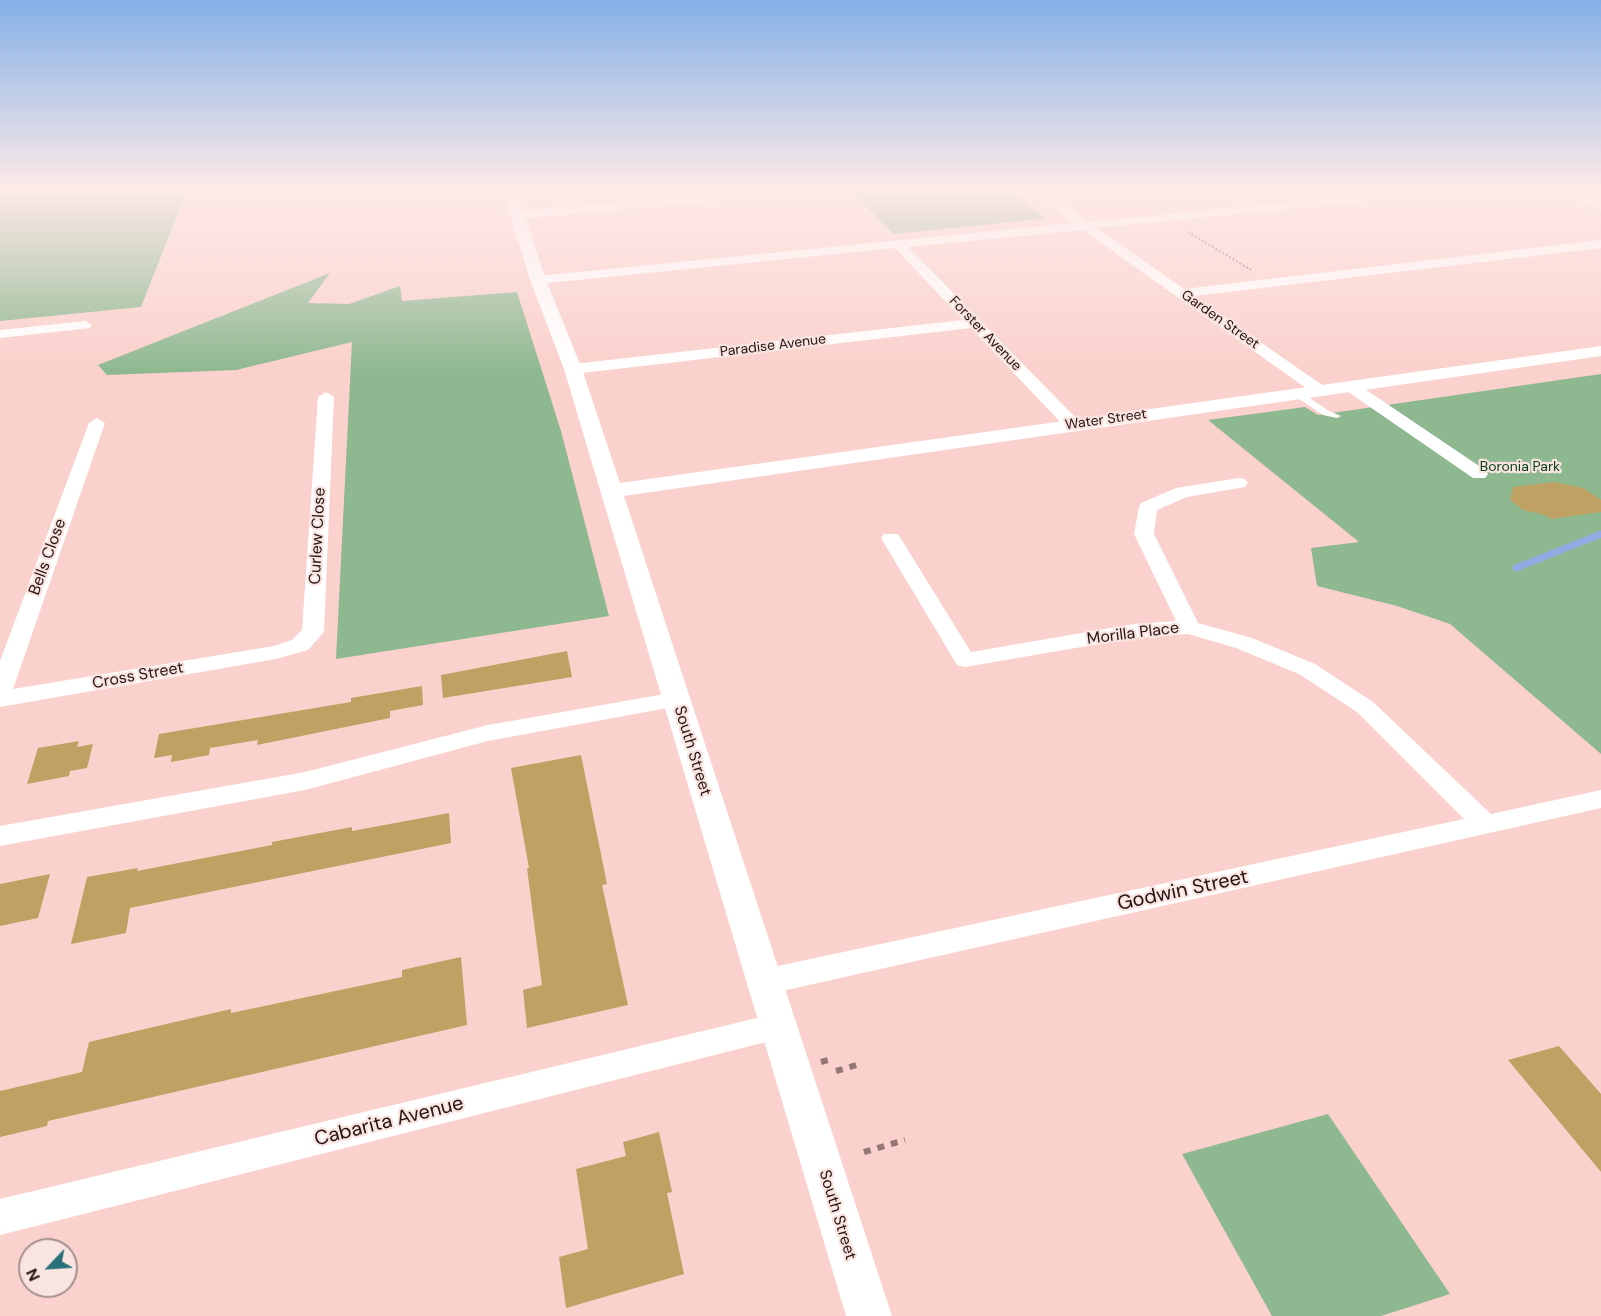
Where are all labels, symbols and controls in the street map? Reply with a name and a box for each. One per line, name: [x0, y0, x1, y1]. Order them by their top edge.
street label: Garden Street: [1178, 287, 1262, 353]
street label: Forster Avenue: [945, 293, 1025, 375]
street label: Paradise Avenue: [719, 331, 827, 361]
street label: Water Street: [1064, 406, 1148, 434]
park label: Boronia Park: [1480, 459, 1560, 475]
street label: Curlew Close: [306, 487, 330, 585]
street label: Bells Close: [25, 516, 71, 598]
street label: Morilla Place: [1086, 619, 1180, 649]
street label: Cross Street: [91, 659, 185, 693]
street label: South Street: [669, 704, 715, 798]
street label: Godwin Street: [1115, 865, 1251, 917]
street label: Cabarita Avenue: [312, 1092, 466, 1152]
street label: South Street: [814, 1168, 860, 1262]
north arrow: [18, 1238, 78, 1298]
text: N: [21, 1265, 45, 1285]

